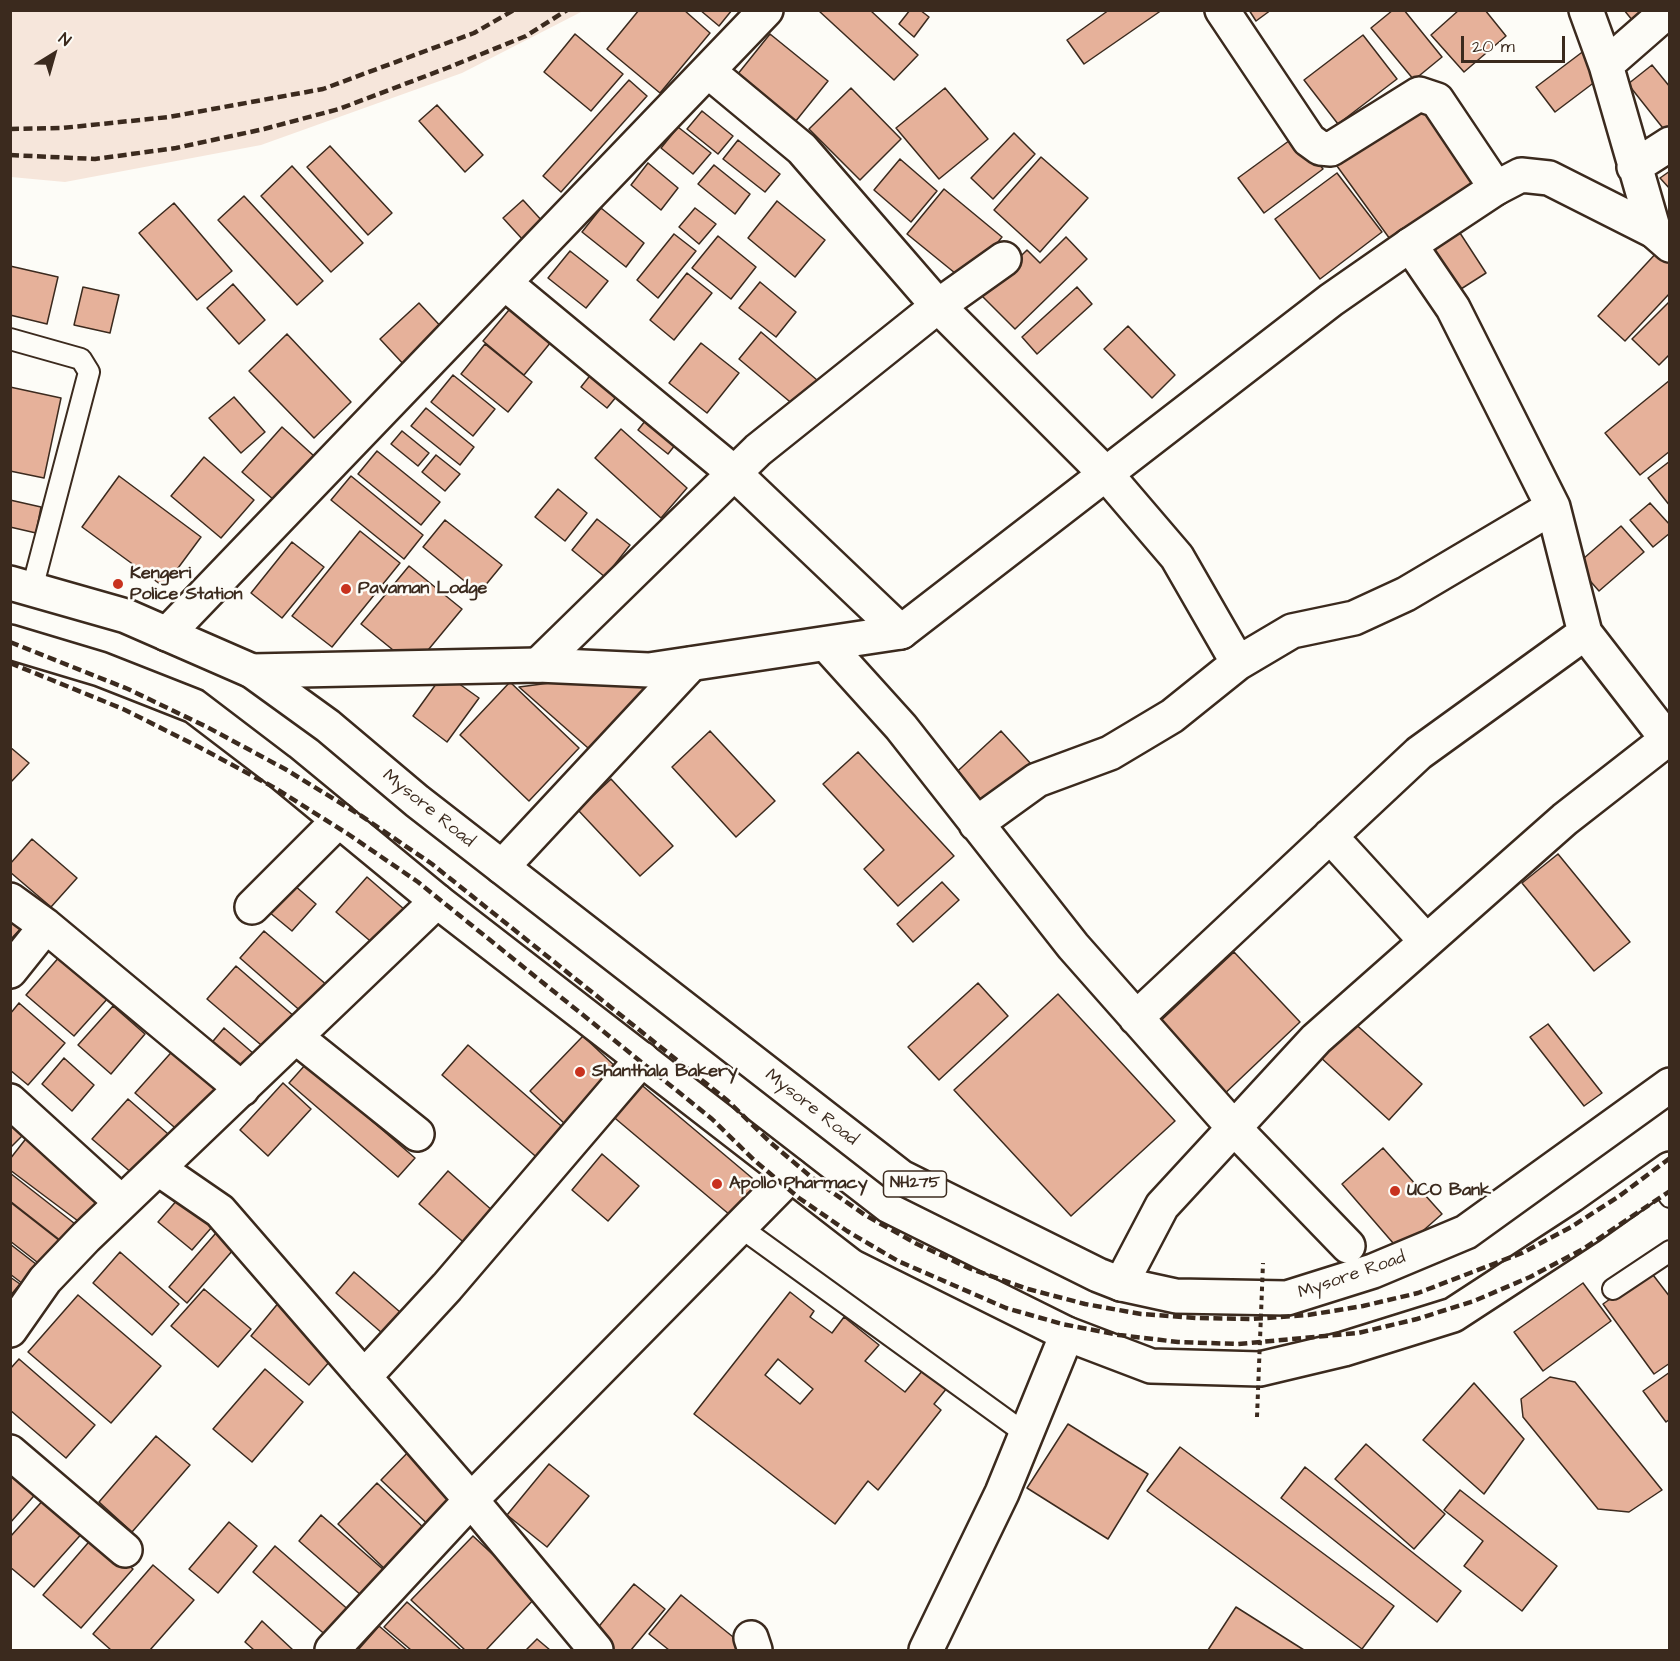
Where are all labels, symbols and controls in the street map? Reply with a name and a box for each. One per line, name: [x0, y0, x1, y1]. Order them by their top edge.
north arrow: [24, 24, 84, 84]
scale bar: [1464, 24, 1568, 62]
text: N: [54, 28, 75, 51]
text: 20 m: [1472, 34, 1515, 59]
place label: Kengeri Police Station: [130, 563, 243, 606]
marker: Kengeri Police Station: [111, 577, 125, 591]
place label: Pavaman Lodge: [358, 578, 487, 600]
marker: Pavaman Lodge: [339, 582, 353, 596]
street label: Mysore Road: [378, 765, 478, 853]
place label: Shanthala Bakery: [592, 1061, 738, 1083]
marker: Shanthala Bakery: [573, 1065, 587, 1079]
street label: Mysore Road: [760, 1065, 862, 1151]
road number: NH275: [884, 1171, 946, 1197]
place label: Apollo Pharmacy: [729, 1173, 868, 1195]
marker: Apollo Pharmacy: [710, 1177, 724, 1191]
place label: UCO Bank: [1407, 1180, 1491, 1202]
marker: UCO Bank: [1388, 1184, 1402, 1198]
street label: Mysore Road: [1295, 1248, 1409, 1304]

